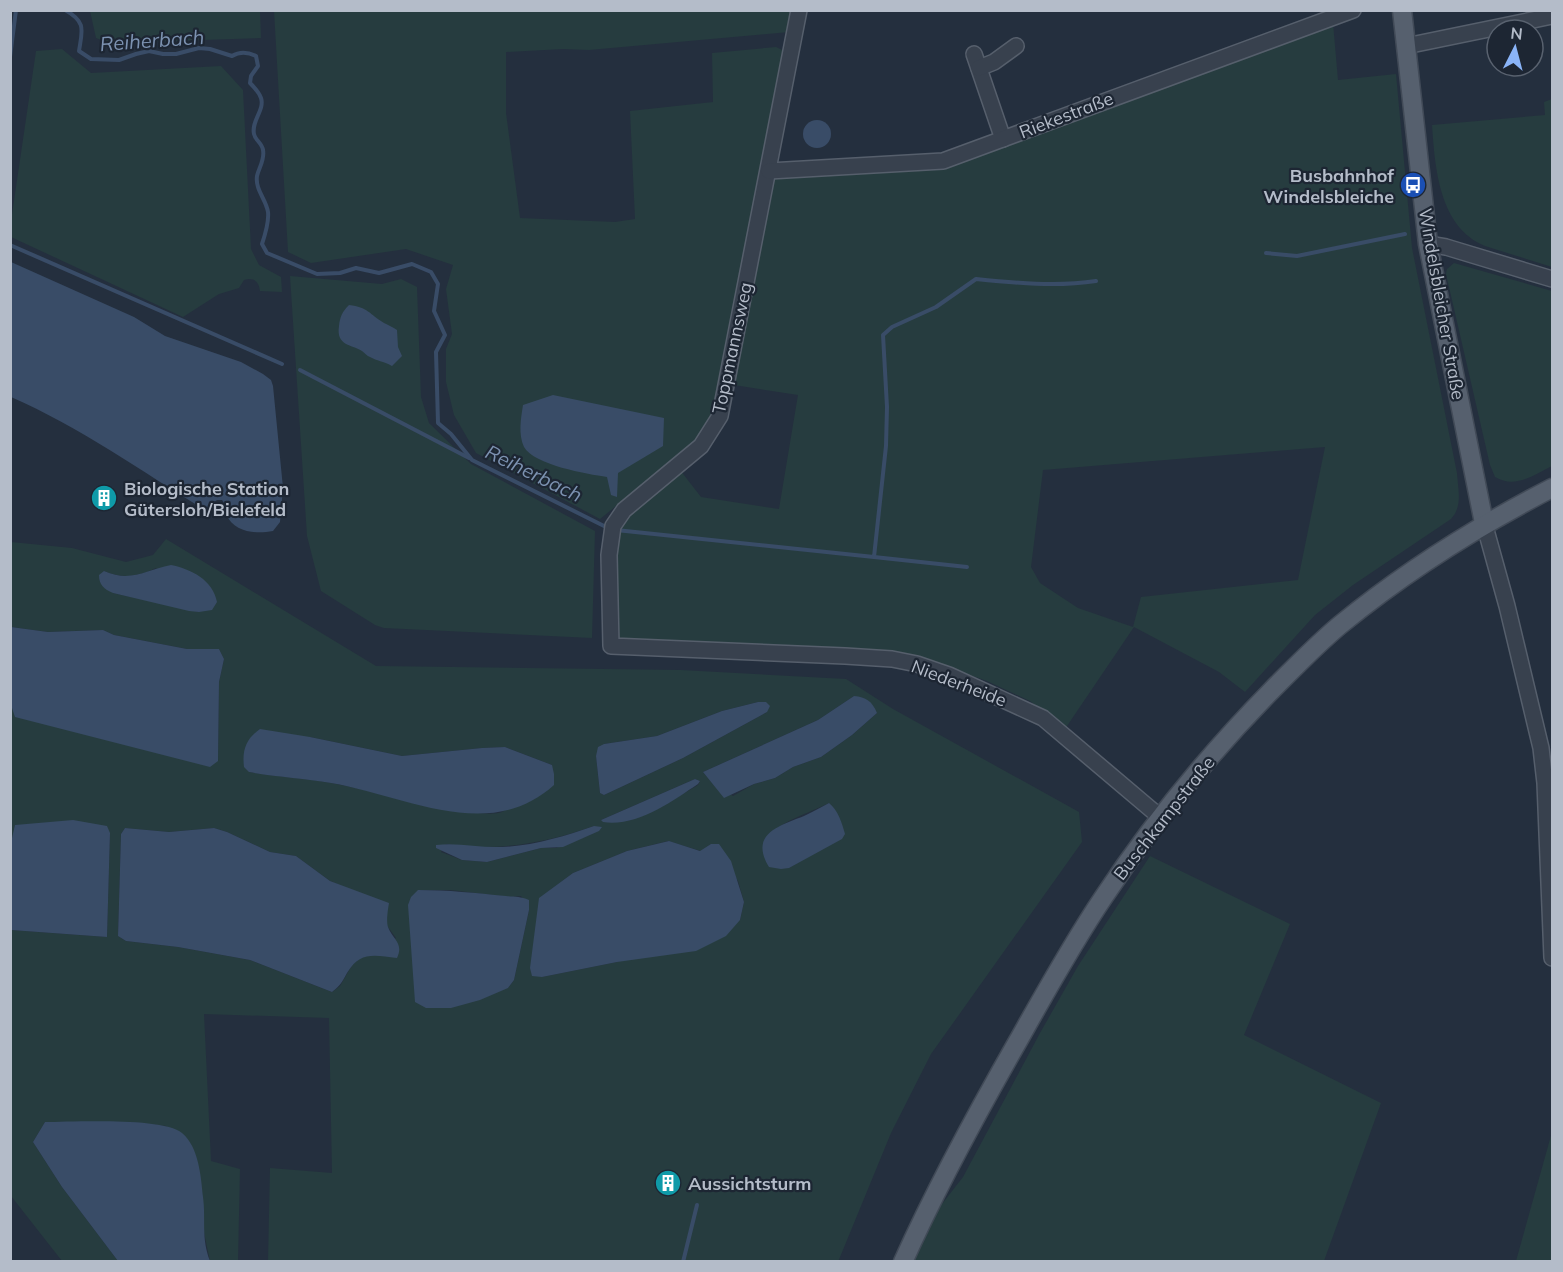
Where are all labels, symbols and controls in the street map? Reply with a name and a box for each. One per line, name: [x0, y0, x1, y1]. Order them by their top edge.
north arrow: [1485, 18, 1545, 78]
text: N: [1510, 23, 1524, 44]
water label: Reiherbach: [99, 24, 205, 56]
street label: Riekestraße: [1016, 87, 1116, 143]
place label: Busbahnhof Windelsbleiche: [1263, 164, 1394, 208]
bus stop icon: Busbahnhof Windelsbleiche: [1398, 170, 1428, 200]
street label: Windelsbleicher Straße: [1414, 206, 1470, 402]
street label: Toppmannsweg: [707, 280, 757, 416]
water label: Reiherbach: [481, 439, 587, 507]
place label: Biologische Station Gütersloh/Bielefeld: [124, 477, 289, 521]
building icon: Biologische Station Gütersloh/Bielefeld: [89, 483, 119, 513]
street label: Niederheide: [908, 654, 1010, 712]
street label: Buschkampstraße: [1108, 751, 1220, 885]
building icon: Aussichtsturm: [653, 1168, 683, 1198]
place label: Aussichtsturm: [688, 1172, 811, 1195]

